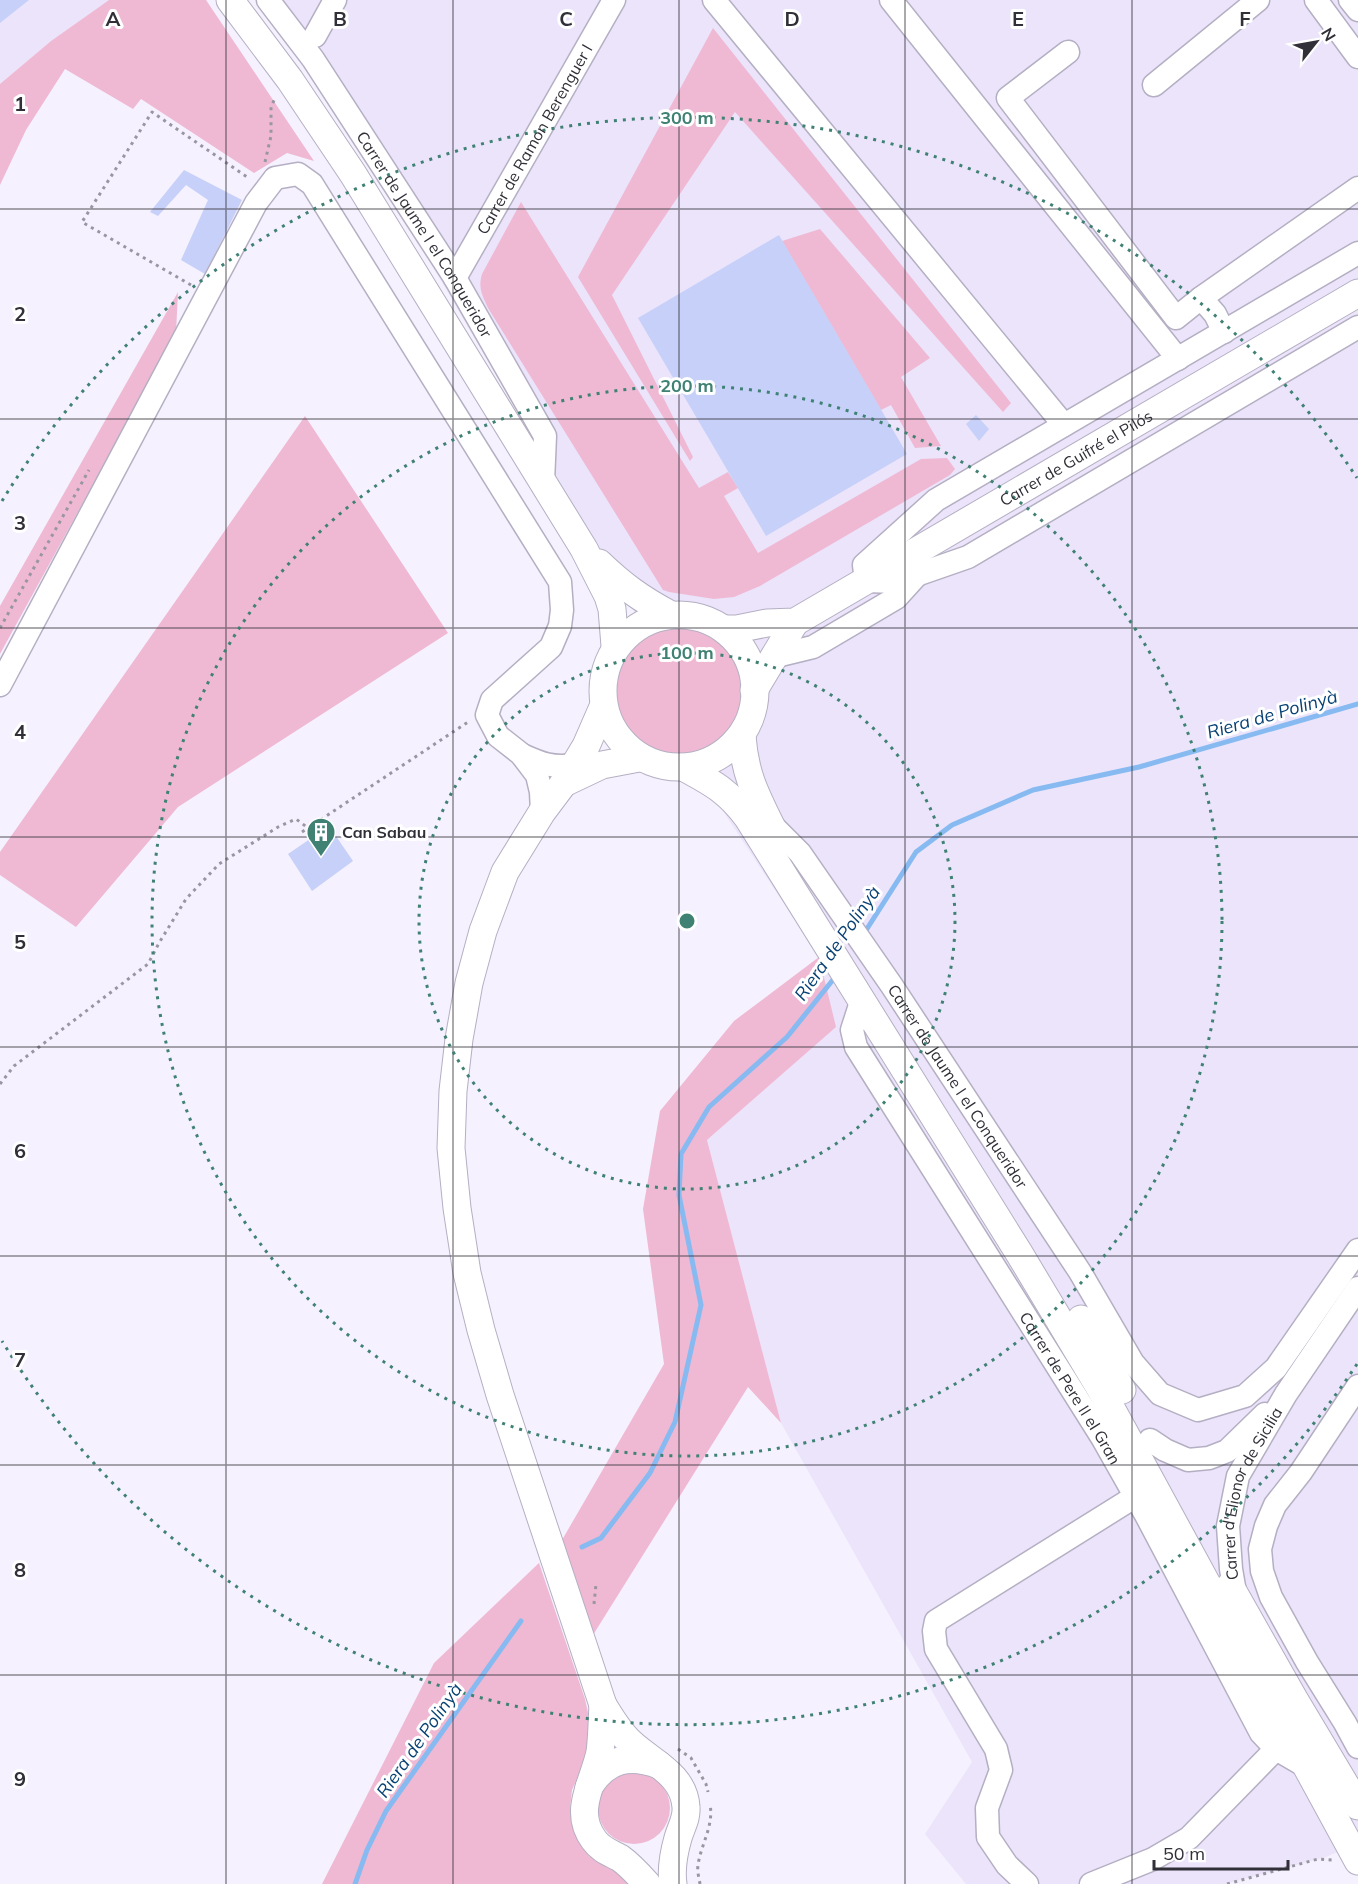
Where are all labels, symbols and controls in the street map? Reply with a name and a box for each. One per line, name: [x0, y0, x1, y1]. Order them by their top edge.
text: A: [106, 6, 121, 31]
text: B: [333, 6, 347, 31]
text: C: [559, 6, 573, 31]
text: D: [784, 6, 800, 31]
text: E: [1012, 6, 1024, 31]
text: F: [1239, 6, 1251, 31]
north arrow: [1286, 12, 1346, 72]
text: N: [1317, 24, 1341, 45]
street label: Carrer de Ramon Berenguer I: [472, 41, 597, 238]
text: 1: [14, 91, 26, 116]
text: 300 m: [660, 106, 714, 129]
street label: Carrer de Jaume I el Conqueridor: [352, 127, 497, 341]
text: 2: [14, 301, 26, 326]
text: 200 m: [660, 374, 714, 397]
street label: Carrer de Guifré el Pilós: [996, 405, 1156, 510]
text: 3: [14, 510, 26, 535]
text: 100 m: [660, 641, 714, 664]
water label: Riera de Polinyà: [1204, 684, 1340, 744]
text: 4: [14, 719, 26, 744]
building icon: Can Sabau: [305, 816, 337, 858]
place label: Can Sabau: [342, 822, 426, 842]
water label: Riera de Polinyà: [789, 881, 885, 1005]
centre of rings: [677, 911, 697, 931]
text: 5: [14, 929, 26, 954]
street label: Carrer de Jaume I el Conqueridor: [884, 981, 1032, 1192]
text: 6: [14, 1138, 26, 1163]
street label: Carrer de Pere II el Gran: [1015, 1308, 1125, 1468]
text: 7: [14, 1347, 26, 1372]
street label: Carrer d'Elionor de Sicilia: [1217, 1403, 1286, 1582]
text: 8: [14, 1557, 26, 1582]
water label: Riera de Polinyà: [371, 1678, 467, 1802]
text: 9: [14, 1766, 26, 1791]
scale bar: [1154, 1833, 1288, 1871]
text: 50 m: [1163, 1842, 1205, 1865]

